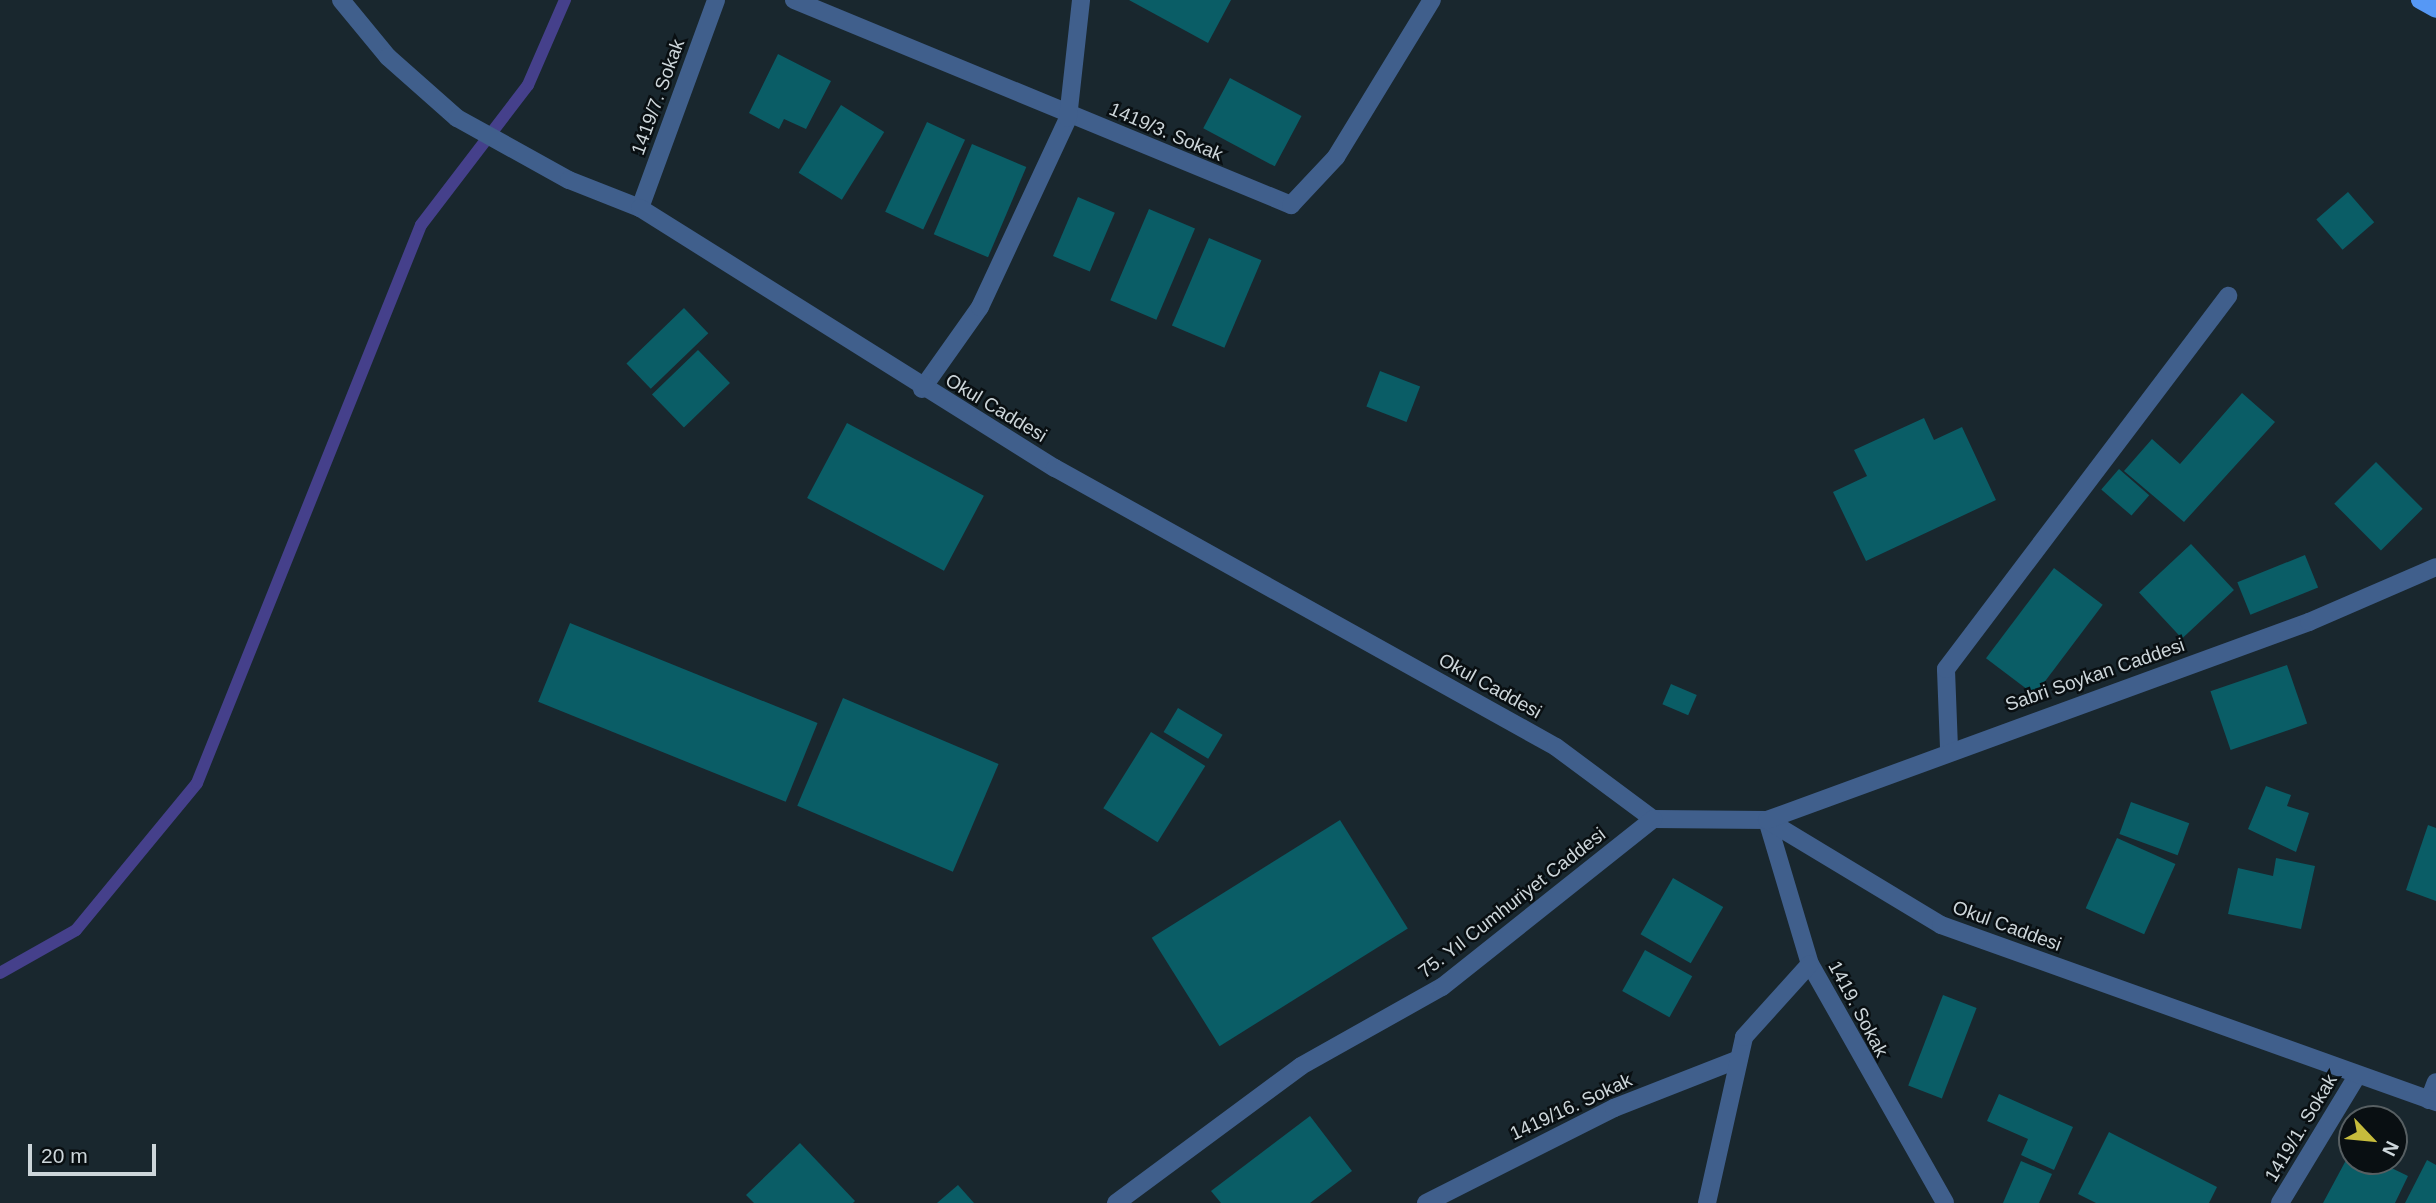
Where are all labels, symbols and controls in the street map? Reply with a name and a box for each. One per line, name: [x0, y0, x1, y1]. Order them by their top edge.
street label: 1419/7. Sokak: [627, 36, 689, 158]
street label: 1419/3. Sokak: [1106, 98, 1226, 166]
street label: Okul Caddesi: [941, 369, 1051, 447]
street label: Sabri Soykan Caddesi: [2002, 634, 2188, 716]
street label: Okul Caddesi: [1435, 648, 1545, 724]
street label: 75. Yıl Cumhuriyet Caddesi: [1414, 823, 1610, 983]
street label: Okul Caddesi: [1950, 896, 2064, 956]
street label: 1419. Sokak: [1823, 957, 1893, 1061]
street label: 1419/16. Sokak: [1506, 1069, 1636, 1145]
street label: 1419/1. Sokak: [2260, 1070, 2342, 1186]
north arrow: [2338, 1105, 2408, 1175]
scale bar: [32, 1130, 159, 1174]
text: N: [2378, 1138, 2403, 1159]
text: 20 m: [41, 1144, 88, 1167]

